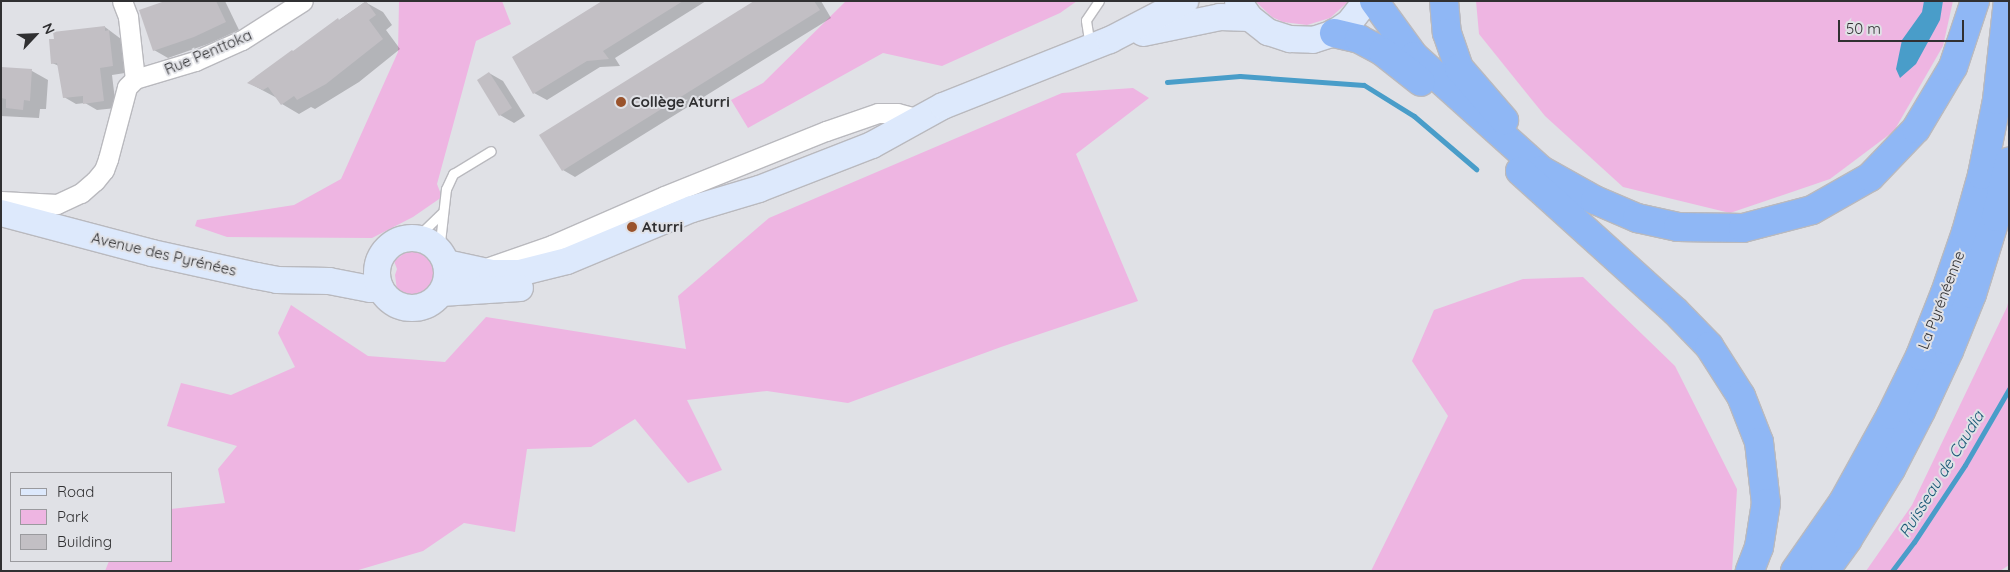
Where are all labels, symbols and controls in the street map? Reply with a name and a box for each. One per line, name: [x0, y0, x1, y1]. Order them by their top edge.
north arrow: [10, 10, 60, 60]
scale bar: [1840, 10, 1966, 42]
text: 50 m: [1846, 19, 1881, 38]
text: N: [38, 20, 59, 37]
street label: Rue Penttoka: [162, 26, 254, 78]
place label: Collège Aturri: [631, 93, 730, 111]
marker: Collège Aturri: [615, 96, 627, 108]
place label: Aturri: [642, 218, 683, 236]
marker: Aturri: [626, 221, 638, 233]
street label: Avenue des Pyrénées: [90, 229, 238, 279]
street label: La Pyrénéenne: [1914, 248, 1968, 352]
water label: Ruisseau de Caudia: [1894, 407, 1988, 541]
legend: [10, 472, 172, 562]
text: Road: [57, 482, 94, 501]
text: Park: [57, 507, 89, 526]
text: Building: [57, 532, 112, 551]

